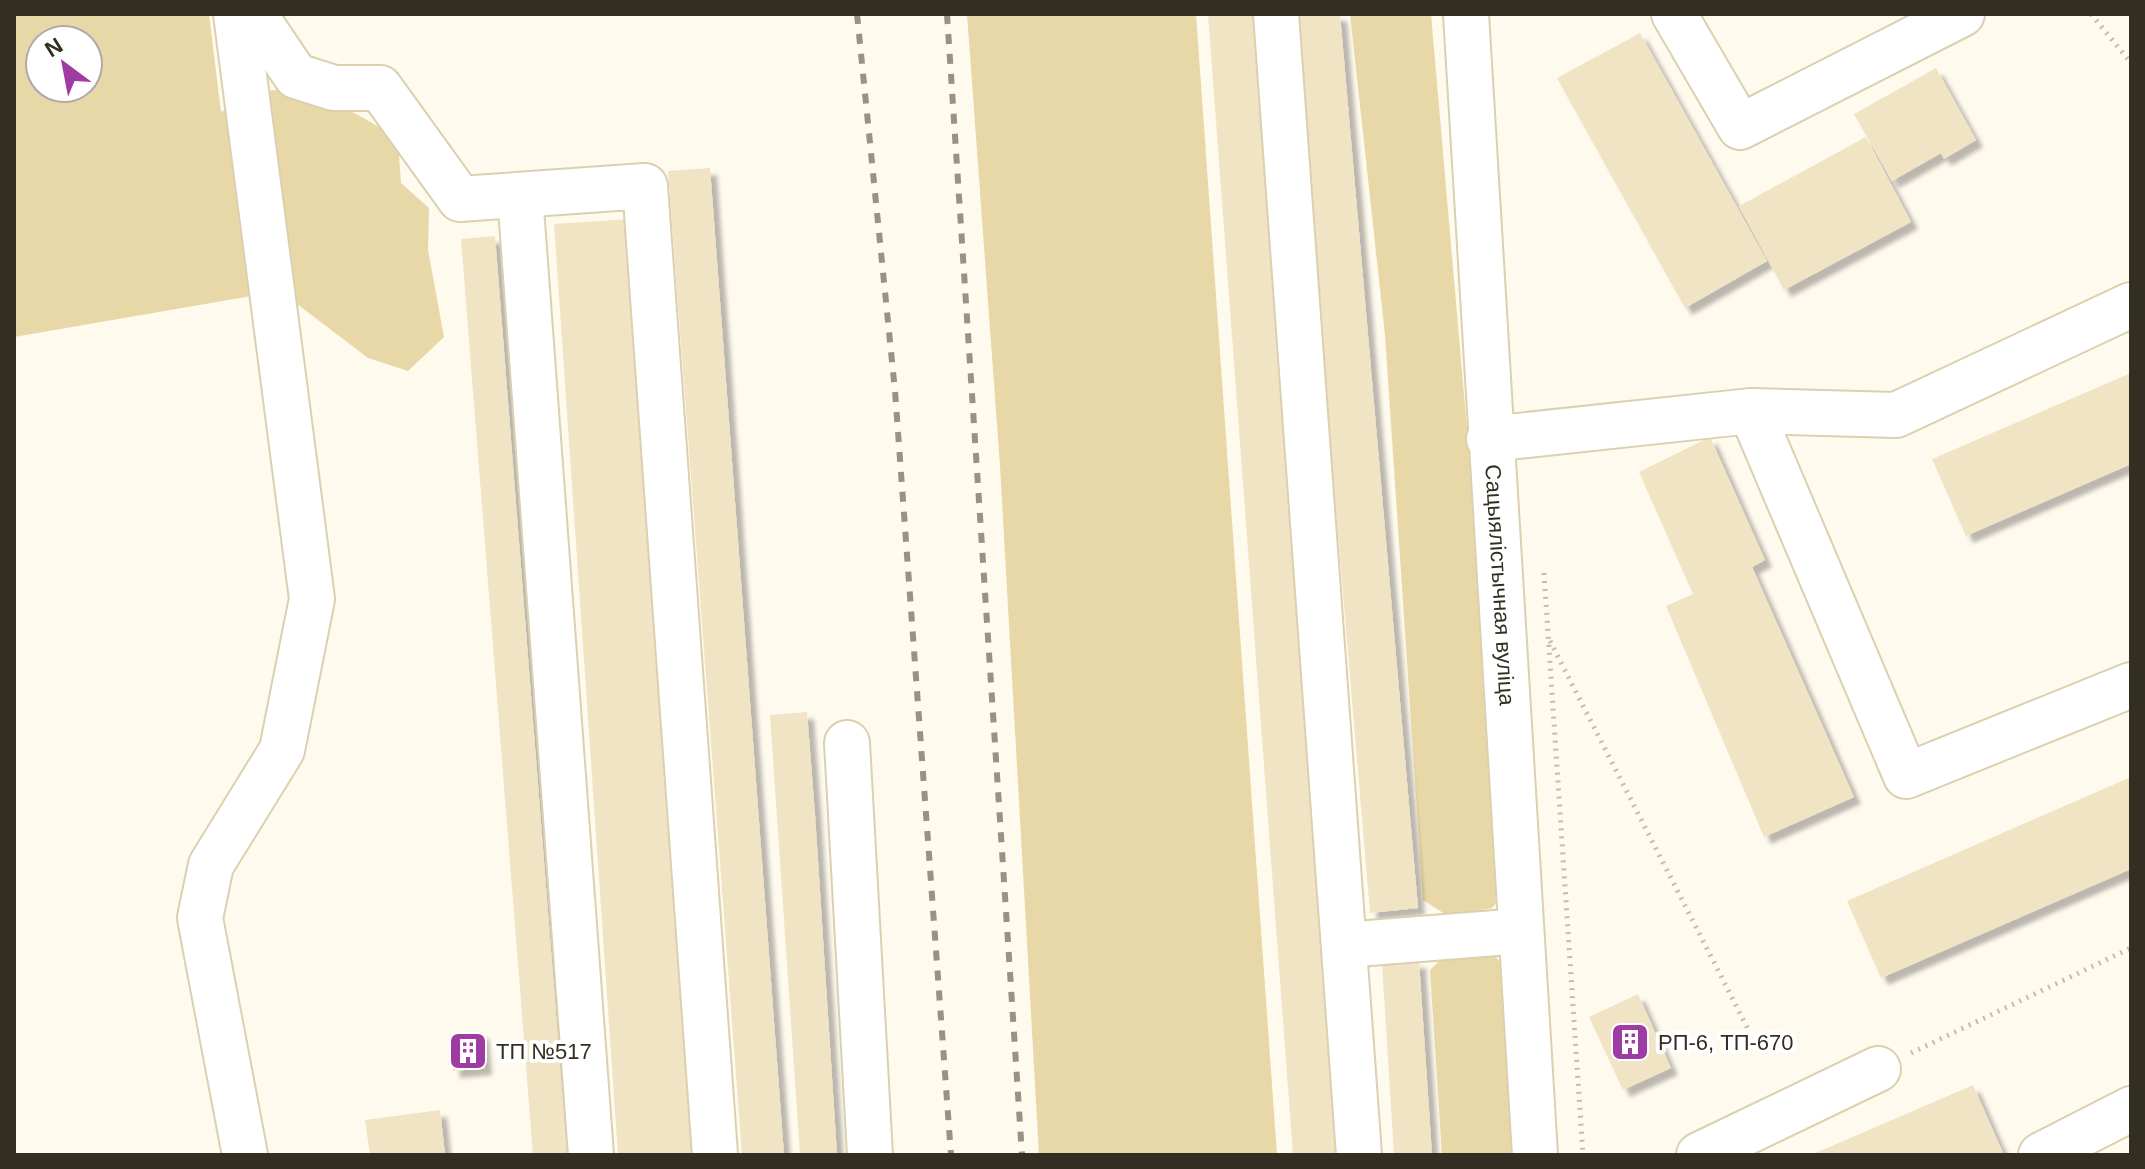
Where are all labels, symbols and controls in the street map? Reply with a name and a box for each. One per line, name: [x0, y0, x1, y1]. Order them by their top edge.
north arrow: [24, 24, 104, 104]
text: N: [40, 33, 67, 62]
street label: Сацыялістычная вуліца: [1481, 464, 1520, 707]
building icon: РП-6, ТП-670: [1609, 1021, 1651, 1063]
building icon: ТП №517: [447, 1030, 489, 1072]
place label: РП-6, ТП-670: [1658, 1030, 1794, 1055]
place label: ТП №517: [496, 1039, 592, 1064]

